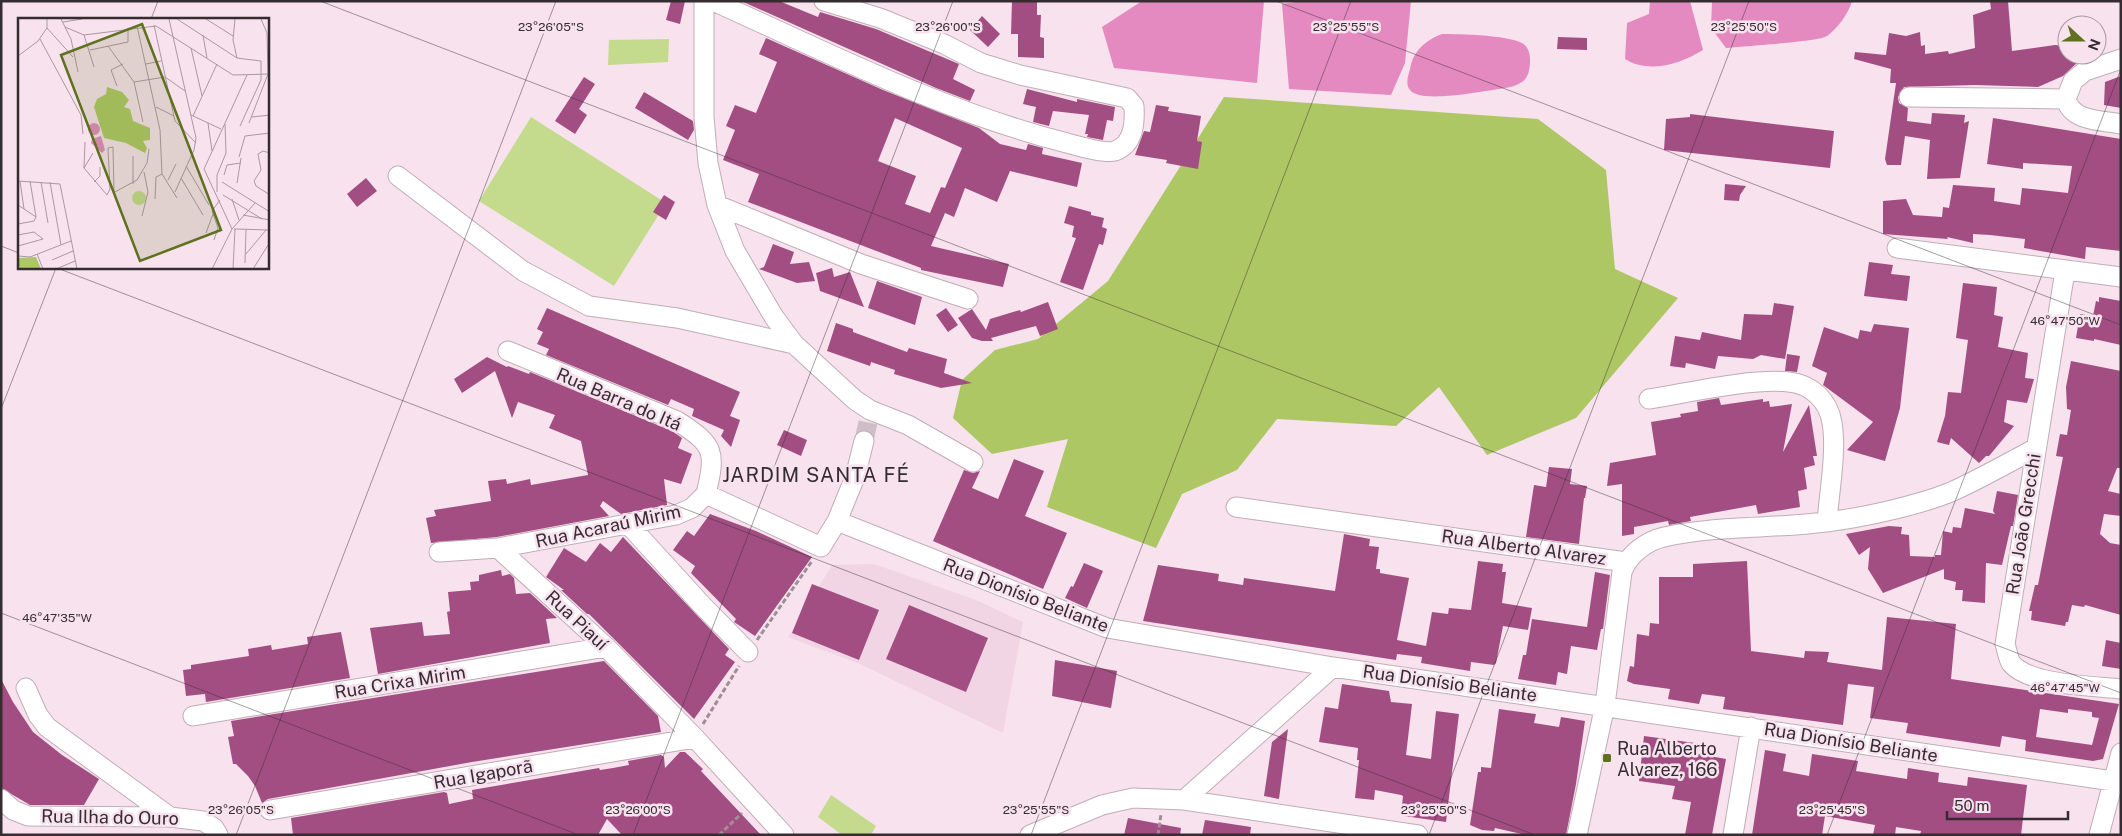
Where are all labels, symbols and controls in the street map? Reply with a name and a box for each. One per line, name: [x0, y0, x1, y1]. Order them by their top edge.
north arrow: [2057, 15, 2107, 65]
inset map: [18, 18, 269, 269]
text: 23°26'05"S: [518, 20, 584, 34]
text: 23°26'00"S: [915, 20, 981, 34]
text: 23°25'55"S: [1313, 20, 1379, 34]
text: 23°25'50"S: [1711, 20, 1777, 34]
text: N: [2085, 37, 2104, 53]
text: 46°47'50"W: [2030, 314, 2100, 328]
street label: Rua Barra do Itá: [553, 363, 685, 435]
street label: Rua João Grecchi: [2001, 452, 2045, 596]
district label: JARDIM SANTA FÉ: [722, 462, 910, 487]
street label: Rua Acaraú Mirim: [533, 500, 683, 552]
street label: Rua Alberto Alvarez: [1440, 525, 1608, 569]
street label: Rua Dionísio Beliante: [940, 554, 1112, 636]
street label: Rua Piauí: [541, 586, 613, 655]
text: 46°47'35"W: [22, 611, 93, 625]
street label: Rua Dionísio Beliante: [1362, 660, 1538, 706]
street label: Rua Crixa Mirim: [333, 661, 467, 703]
text: 46°47'45"W: [2030, 681, 2101, 695]
street label: Rua Dionísio Beliante: [1763, 718, 1939, 766]
place label: Rua Alberto Alvarez, 166: [1617, 738, 1717, 780]
marker: Rua Alberto Alvarez, 166: [1601, 752, 1613, 764]
street label: Rua Igaporã: [432, 755, 534, 793]
scale bar: [1947, 788, 2068, 820]
text: 50 m: [1954, 797, 1989, 814]
text: 23°26'05"S: [208, 803, 274, 817]
text: 23°26'00"S: [605, 803, 671, 817]
text: 23°25'55"S: [1003, 803, 1069, 817]
text: 23°25'50"S: [1401, 803, 1467, 817]
text: 23°25'45"S: [1799, 803, 1865, 817]
street label: Rua Ilha do Ouro: [41, 805, 179, 829]

